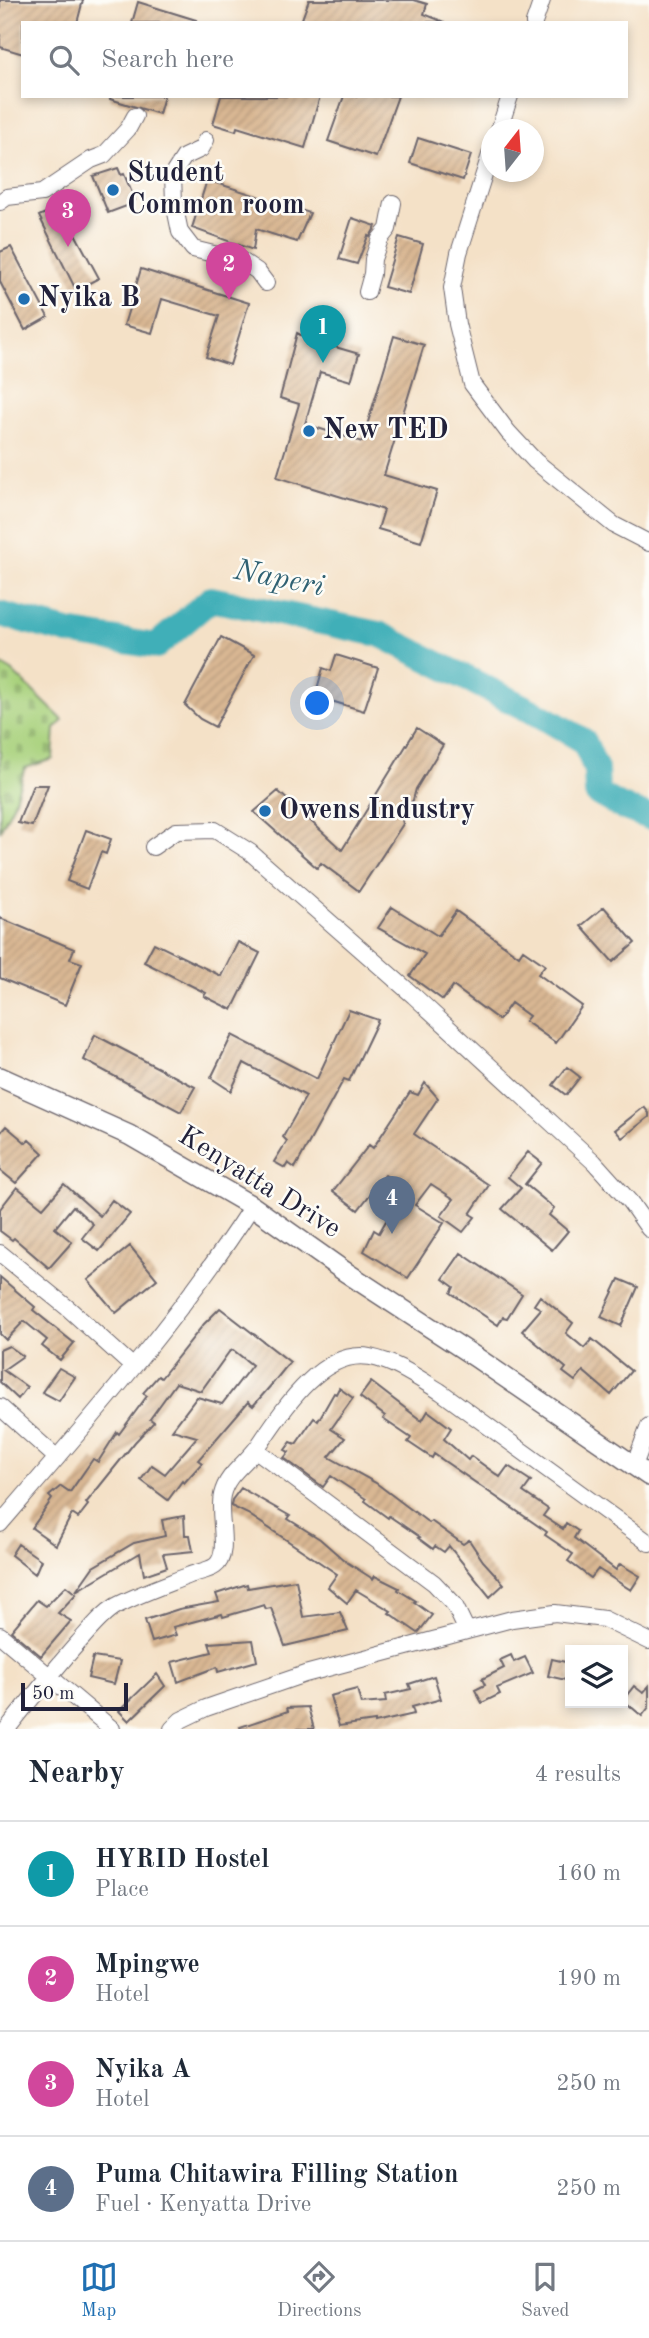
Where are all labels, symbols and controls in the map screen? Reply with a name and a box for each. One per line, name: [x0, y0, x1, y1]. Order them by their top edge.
search box: [21, 21, 628, 98]
icon: search: [45, 41, 83, 79]
text: Search here: [101, 47, 234, 73]
north arrow: [481, 119, 544, 182]
place label: Student Common room: [127, 160, 305, 220]
marker: Student Common room: [105, 182, 121, 198]
pin: 3: [45, 189, 91, 247]
pin: 2: [206, 242, 252, 300]
place label: Nyika B: [38, 285, 140, 313]
marker: Nyika B: [16, 291, 32, 307]
pin: 1: [300, 305, 346, 363]
place label: New TED: [323, 417, 449, 445]
marker: New TED: [301, 423, 317, 439]
water label: Naperi: [230, 555, 327, 602]
your location: [300, 686, 334, 720]
place label: Owens Industry: [279, 797, 475, 825]
marker: Owens Industry: [257, 803, 273, 819]
street label: Kenyatta Drive: [173, 1122, 345, 1244]
pin: 4: [369, 1176, 415, 1234]
map controls: [565, 1645, 628, 1708]
button: layers: [565, 1645, 628, 1708]
scale bar: [21, 1680, 128, 1712]
text: 50 m: [32, 1685, 74, 1704]
text: Nearby: [28, 1759, 125, 1789]
text: 4 results: [535, 1763, 621, 1786]
text: HYRID Hostel: [95, 1847, 269, 1873]
text: 1: [44, 1862, 58, 1885]
text: 160 m: [556, 1862, 621, 1885]
text: Place: [95, 1878, 149, 1901]
text: Mpingwe: [95, 1952, 200, 1978]
text: 2: [44, 1967, 58, 1990]
text: 190 m: [556, 1967, 621, 1990]
text: Hotel: [95, 1983, 149, 2006]
text: Nyika A: [95, 2057, 191, 2083]
text: 3: [44, 2072, 58, 2095]
text: 250 m: [556, 2072, 621, 2095]
text: Hotel: [95, 2088, 149, 2111]
text: Puma Chitawira Filling Station: [95, 2162, 458, 2188]
text: 4: [44, 2177, 58, 2200]
text: 250 m: [556, 2177, 621, 2200]
text: Fuel · Kenyatta Drive: [95, 2193, 311, 2216]
tab: Map: [80, 2258, 118, 2323]
tab: Directions: [277, 2258, 362, 2323]
tab: Saved: [521, 2258, 569, 2323]

